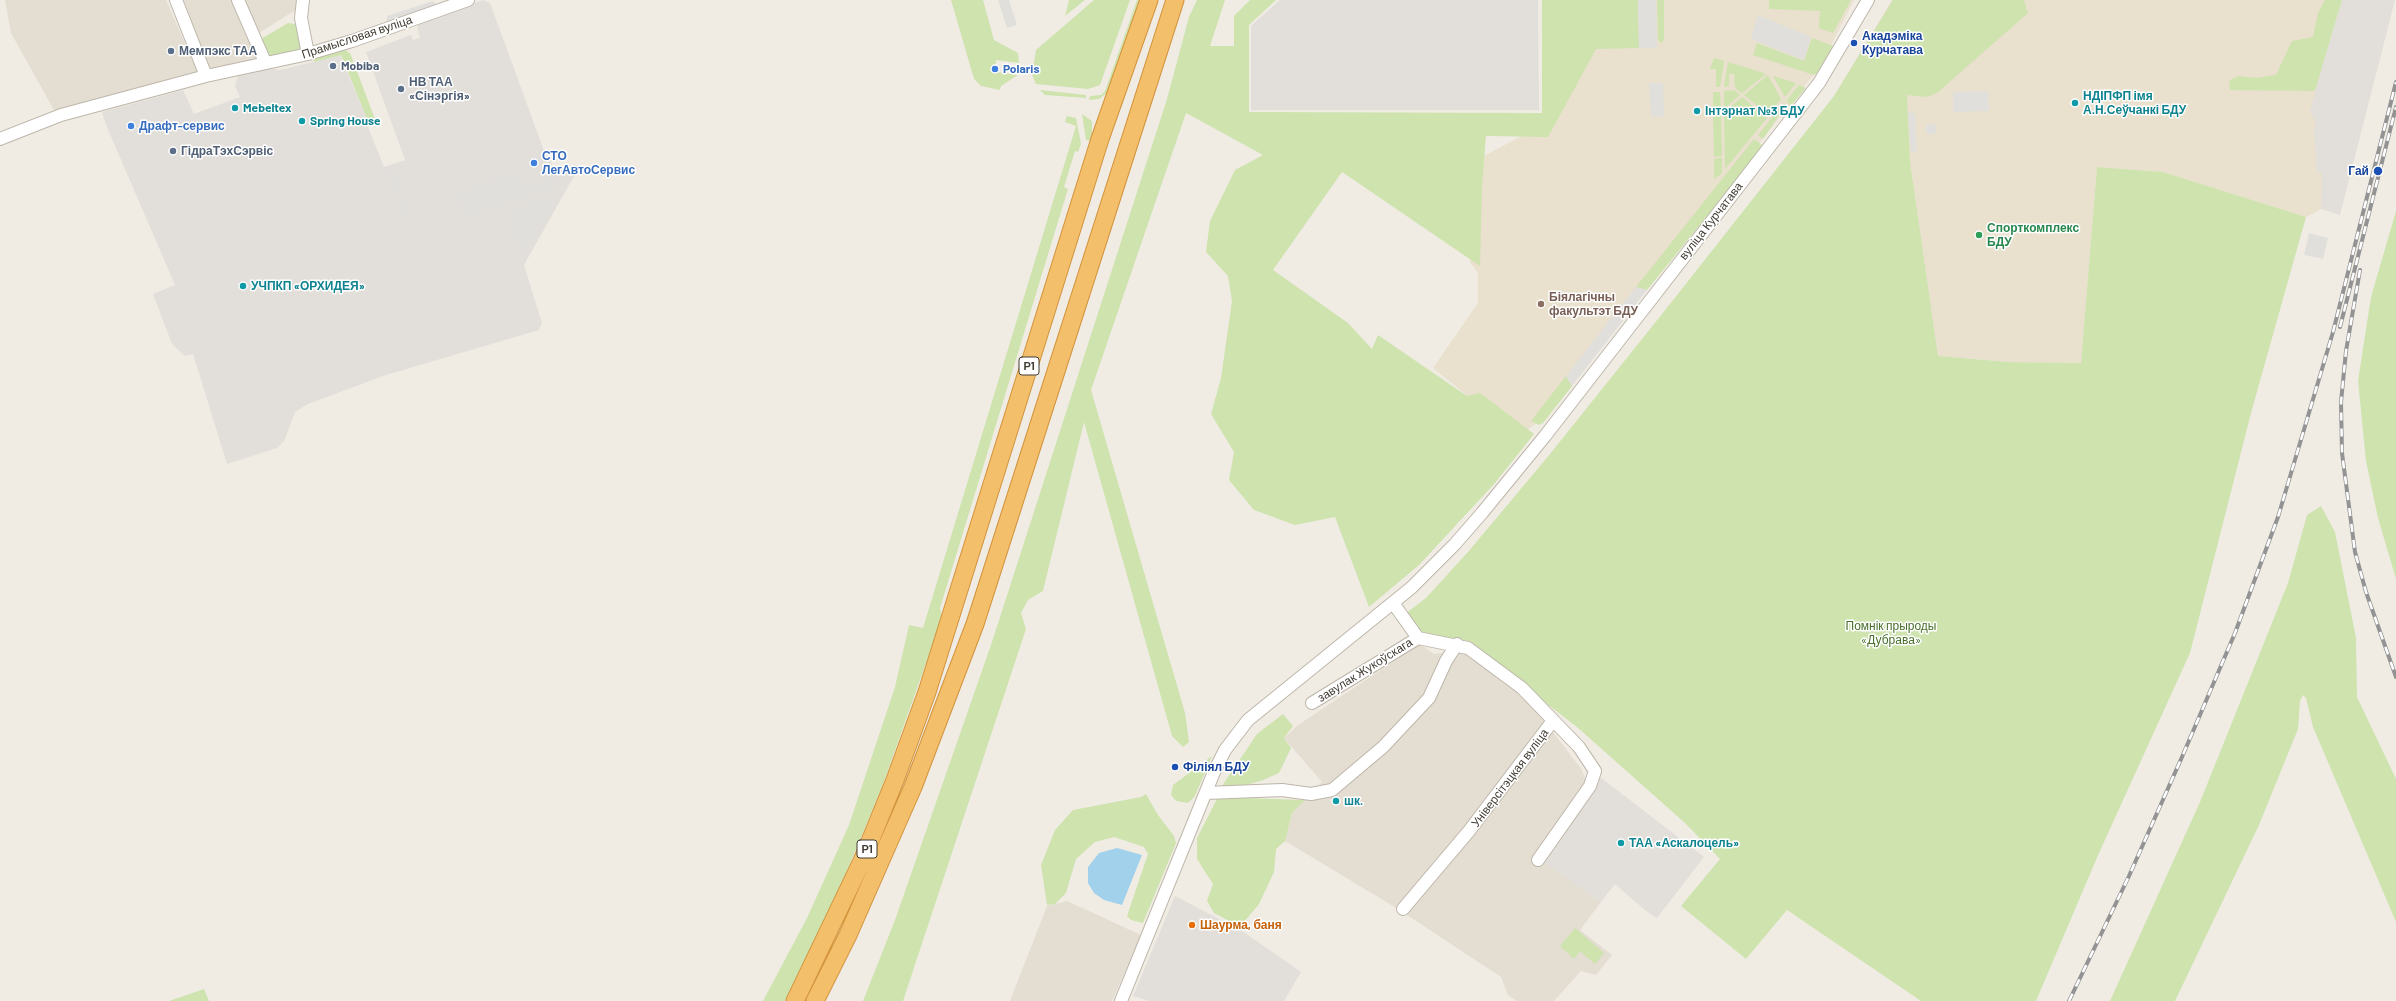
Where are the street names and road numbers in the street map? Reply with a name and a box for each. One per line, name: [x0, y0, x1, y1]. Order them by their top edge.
street label: Прамысловая вуліца: [300, 12, 414, 62]
street label: вуліца Курчатава: [1676, 179, 1746, 263]
road number: Р1: [1019, 357, 1039, 375]
street label: завулак Жукоўскага: [1315, 635, 1415, 705]
street label: Універсітэцкая вуліца: [1468, 726, 1552, 830]
road number: Р1: [857, 840, 877, 858]

